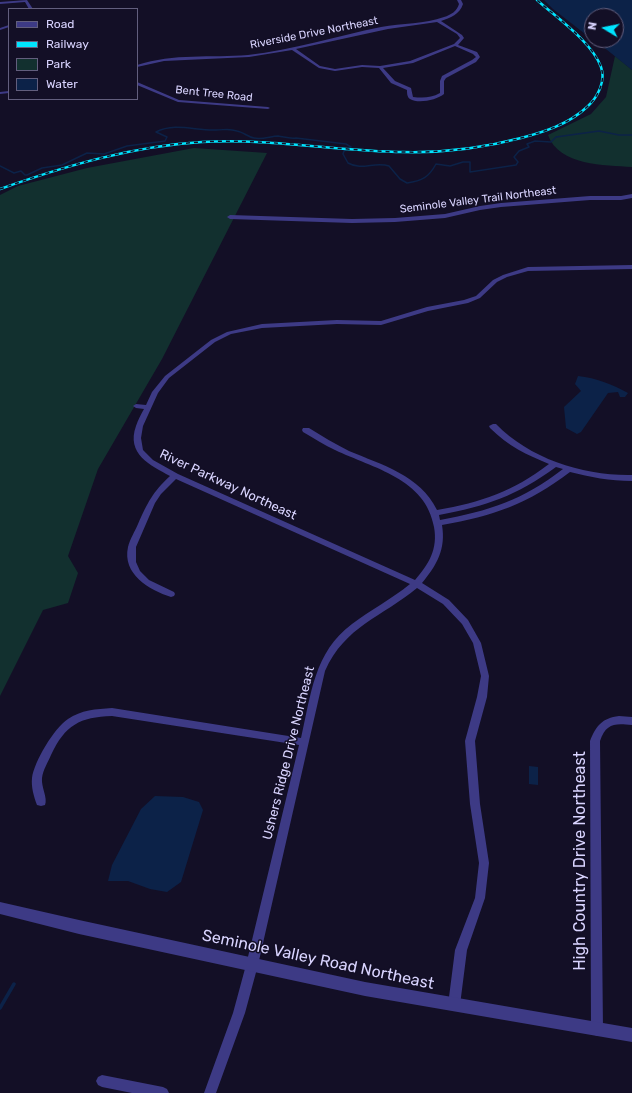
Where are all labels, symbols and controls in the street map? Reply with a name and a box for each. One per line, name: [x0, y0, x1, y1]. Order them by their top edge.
legend: [8, 8, 138, 100]
north arrow: [584, 8, 624, 48]
street label: Riverside Drive Northeast: [249, 14, 379, 52]
text: Road: [46, 17, 74, 31]
text: N: [586, 21, 600, 31]
text: Railway: [46, 37, 89, 51]
text: Park: [46, 57, 71, 71]
text: Water: [46, 77, 78, 91]
street label: Bent Tree Road: [175, 83, 253, 105]
street label: Seminole Valley Trail Northeast: [399, 184, 557, 216]
street label: River Parkway Northeast: [157, 446, 299, 524]
street label: Ushers Ridge Drive Northeast: [260, 665, 318, 841]
street label: High Country Drive Northeast: [570, 751, 590, 971]
street label: Seminole Valley Road Northeast: [200, 926, 436, 994]

